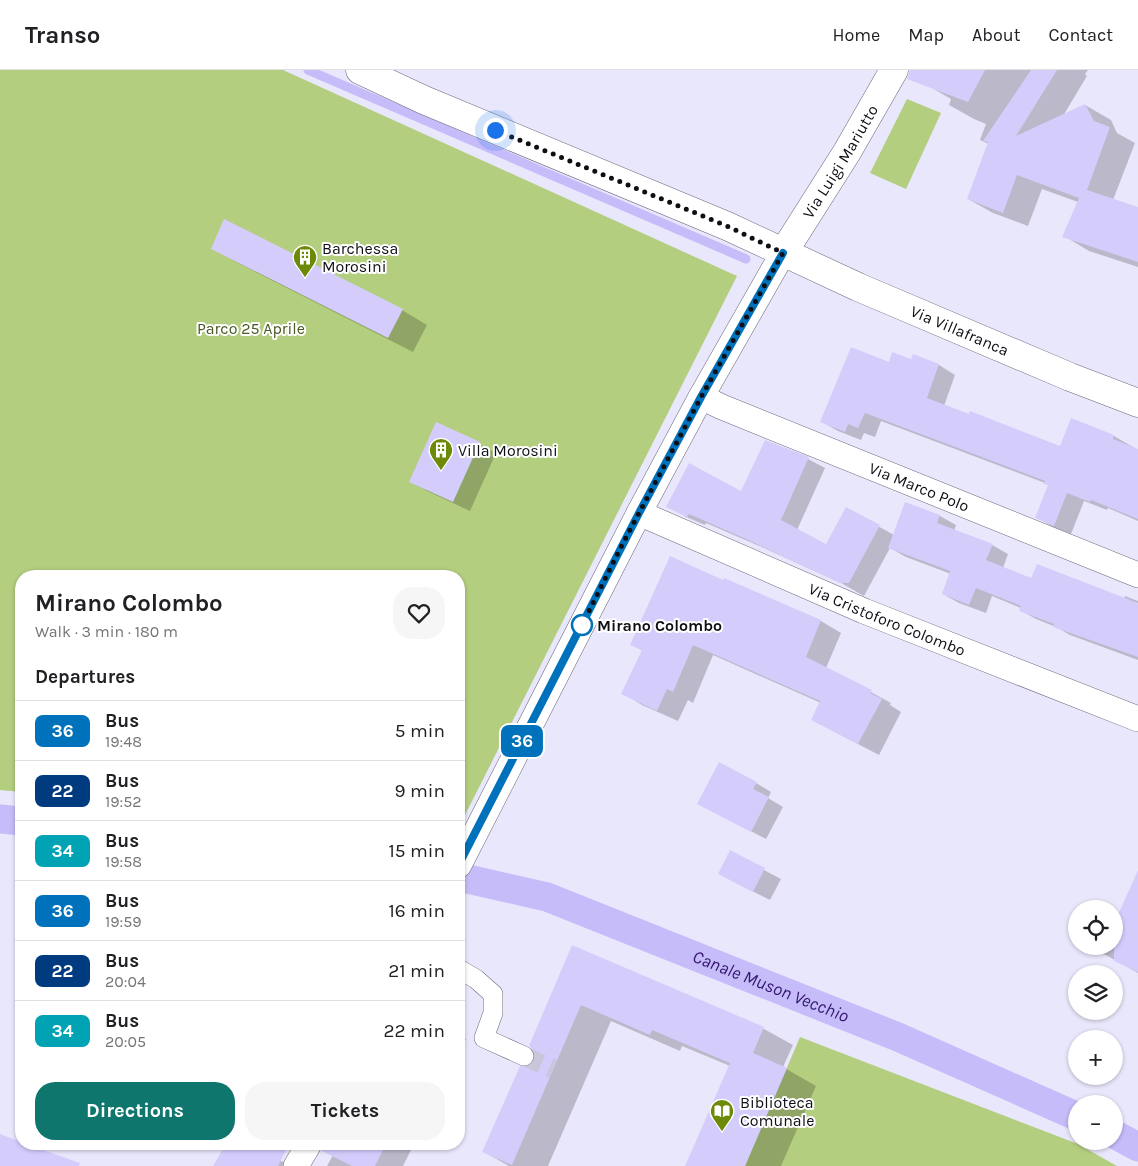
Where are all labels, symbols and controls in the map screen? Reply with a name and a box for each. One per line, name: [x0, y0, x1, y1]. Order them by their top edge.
text: Transo: [25, 21, 100, 49]
text: Home: [832, 24, 880, 46]
text: Map: [908, 24, 944, 46]
text: About: [972, 24, 1021, 46]
text: Contact: [1049, 24, 1113, 46]
street label: Via Luigi Mariutto: [798, 101, 882, 222]
your location: [483, 118, 508, 143]
place label: Barchessa Morosini: [322, 239, 398, 276]
building icon: Barchessa Morosini: [292, 244, 318, 278]
street label: Via Villafranca: [908, 301, 1012, 359]
park label: Parco 25 Aprile: [197, 319, 305, 338]
building icon: Villa Morosini: [428, 437, 454, 471]
place label: Villa Morosini: [458, 441, 558, 460]
street label: Via Marco Polo: [866, 458, 972, 515]
street label: Via Cristoforo Colombo: [806, 579, 968, 660]
button: heart: [393, 587, 445, 639]
text: Mirano Colombo: [35, 589, 223, 617]
marker: Mirano Colombo: [571, 614, 593, 636]
place label: Mirano Colombo: [597, 616, 722, 635]
text: Walk · 3 min · 180 m: [35, 622, 178, 641]
text: Departures: [35, 666, 135, 688]
text: Bus: [105, 710, 139, 732]
text: 36: [51, 720, 74, 742]
text: 5 min: [395, 720, 445, 742]
line badge: 36: [500, 725, 544, 757]
text: 36: [511, 730, 533, 752]
text: 19:48: [105, 732, 142, 751]
text: Bus: [105, 770, 139, 792]
text: 22: [52, 780, 73, 802]
text: 9 min: [395, 780, 445, 802]
text: 19:52: [105, 792, 142, 811]
text: Bus: [105, 830, 139, 852]
text: 34: [52, 840, 73, 862]
text: 15 min: [389, 840, 445, 862]
text: 19:58: [105, 852, 142, 871]
text: Bus: [105, 890, 139, 912]
text: 36: [51, 900, 74, 922]
text: 16 min: [388, 900, 445, 922]
map controls: [1068, 900, 1123, 1150]
button: locate: [1068, 900, 1123, 955]
text: 19:59: [105, 912, 142, 931]
water label: Canale Muson Vecchio: [689, 945, 852, 1027]
text: Bus: [105, 950, 139, 972]
text: 22: [52, 960, 73, 982]
text: 21 min: [388, 960, 445, 982]
button: layers: [1068, 965, 1123, 1020]
text: 20:04: [105, 972, 146, 991]
text: Bus: [105, 1010, 139, 1032]
text: 34: [52, 1020, 73, 1042]
text: 22 min: [384, 1020, 445, 1042]
button: +: [1068, 1030, 1123, 1085]
text: 20:05: [105, 1032, 146, 1051]
button: Directions: [35, 1082, 235, 1140]
button: Tickets: [245, 1082, 445, 1140]
place label: Biblioteca Comunale: [740, 1093, 814, 1130]
button: −: [1068, 1095, 1123, 1150]
library icon: Biblioteca Comunale: [709, 1098, 735, 1132]

